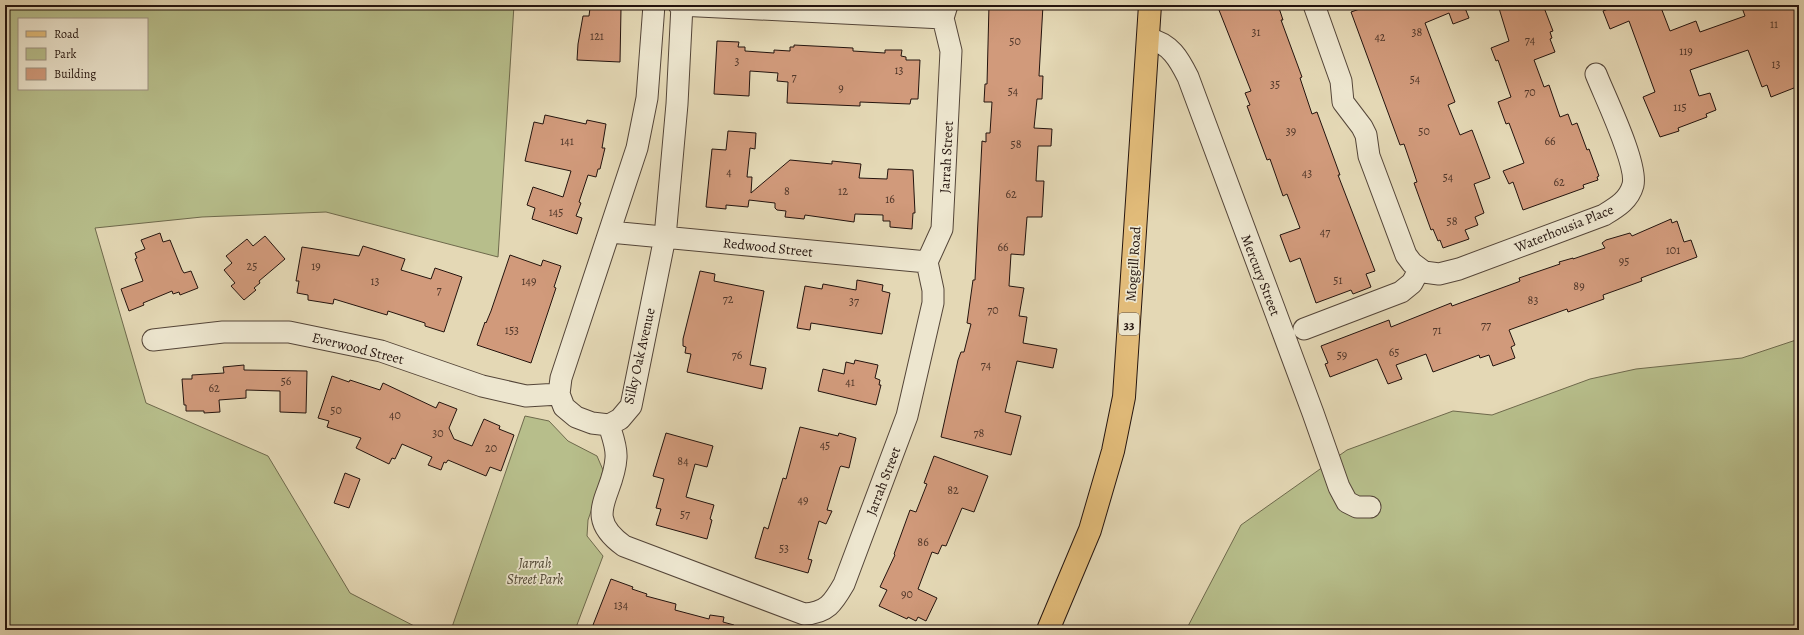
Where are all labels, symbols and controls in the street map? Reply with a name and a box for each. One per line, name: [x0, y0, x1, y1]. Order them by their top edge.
house number: 11: [1770, 16, 1778, 32]
legend: [18, 18, 148, 90]
house number: 31: [1251, 24, 1261, 40]
house number: 38: [1412, 24, 1423, 40]
text: Road: [54, 26, 80, 42]
house number: 121: [590, 28, 604, 44]
house number: 42: [1374, 29, 1386, 45]
house number: 74: [1525, 32, 1536, 48]
house number: 50: [1009, 33, 1021, 49]
house number: 119: [1679, 43, 1693, 59]
text: Park: [54, 46, 77, 62]
house number: 3: [735, 53, 740, 69]
house number: 13: [1771, 56, 1781, 72]
house number: 13: [894, 62, 904, 78]
text: Building: [54, 66, 96, 82]
house number: 7: [791, 69, 797, 85]
house number: 54: [1410, 71, 1421, 87]
house number: 35: [1270, 76, 1280, 92]
house number: 9: [838, 80, 844, 96]
house number: 54: [1008, 83, 1019, 99]
house number: 70: [1524, 84, 1536, 100]
house number: 115: [1673, 99, 1687, 115]
street label: Jarrah Street: [935, 120, 958, 194]
house number: 39: [1286, 123, 1296, 139]
house number: 50: [1418, 123, 1430, 139]
house number: 141: [560, 133, 574, 149]
house number: 66: [1544, 133, 1556, 149]
house number: 58: [1011, 136, 1022, 152]
house number: 4: [726, 164, 732, 180]
house number: 43: [1302, 165, 1312, 181]
house number: 54: [1443, 169, 1454, 185]
house number: 62: [1553, 174, 1565, 190]
house number: 8: [784, 183, 790, 199]
house number: 12: [838, 183, 848, 199]
house number: 62: [1005, 186, 1017, 202]
house number: 16: [885, 191, 895, 207]
street label: Waterhousia Place: [1511, 200, 1617, 257]
house number: 145: [549, 204, 563, 220]
house number: 58: [1447, 213, 1458, 229]
house number: 47: [1320, 224, 1331, 240]
street label: Moggill Road: [1121, 225, 1146, 302]
street label: Mercury Street: [1236, 232, 1285, 319]
street label: Redwood Street: [722, 233, 814, 262]
house number: 66: [997, 239, 1009, 255]
house number: 101: [1666, 242, 1680, 258]
house number: 95: [1619, 253, 1629, 269]
house number: 25: [247, 258, 257, 274]
house number: 19: [311, 258, 321, 274]
house number: 51: [1333, 272, 1343, 288]
house number: 13: [370, 273, 380, 289]
house number: 149: [521, 273, 537, 289]
house number: 89: [1573, 278, 1585, 294]
house number: 7: [436, 282, 442, 298]
house number: 72: [723, 291, 734, 307]
house number: 83: [1528, 292, 1538, 308]
house number: 37: [849, 293, 860, 309]
house number: 70: [987, 302, 999, 318]
street label: Silky Oak Avenue: [619, 306, 660, 406]
road number: 33: [1119, 313, 1139, 335]
house number: 77: [1481, 317, 1492, 333]
house number: 153: [505, 322, 519, 338]
house number: 71: [1432, 322, 1442, 338]
street label: Everwood Street: [310, 328, 406, 369]
house number: 65: [1389, 344, 1399, 360]
house number: 76: [732, 347, 743, 363]
house number: 59: [1337, 347, 1347, 363]
house number: 74: [981, 357, 992, 373]
house number: 56: [281, 373, 292, 389]
house number: 41: [845, 374, 855, 390]
house number: 62: [208, 380, 220, 396]
house number: 50: [330, 402, 342, 418]
house number: 40: [389, 407, 401, 423]
house number: 30: [432, 425, 444, 441]
house number: 78: [974, 425, 985, 441]
house number: 45: [820, 437, 830, 453]
house number: 20: [485, 440, 497, 456]
street label: Jarrah Street: [862, 444, 905, 518]
house number: 84: [677, 453, 689, 469]
house number: 82: [947, 482, 959, 498]
house number: 49: [798, 492, 808, 508]
house number: 57: [680, 506, 691, 522]
house number: 86: [917, 534, 929, 550]
house number: 53: [779, 540, 789, 556]
park label: Jarrah Street Park: [507, 554, 563, 589]
house number: 90: [901, 586, 913, 602]
house number: 134: [614, 597, 629, 613]

